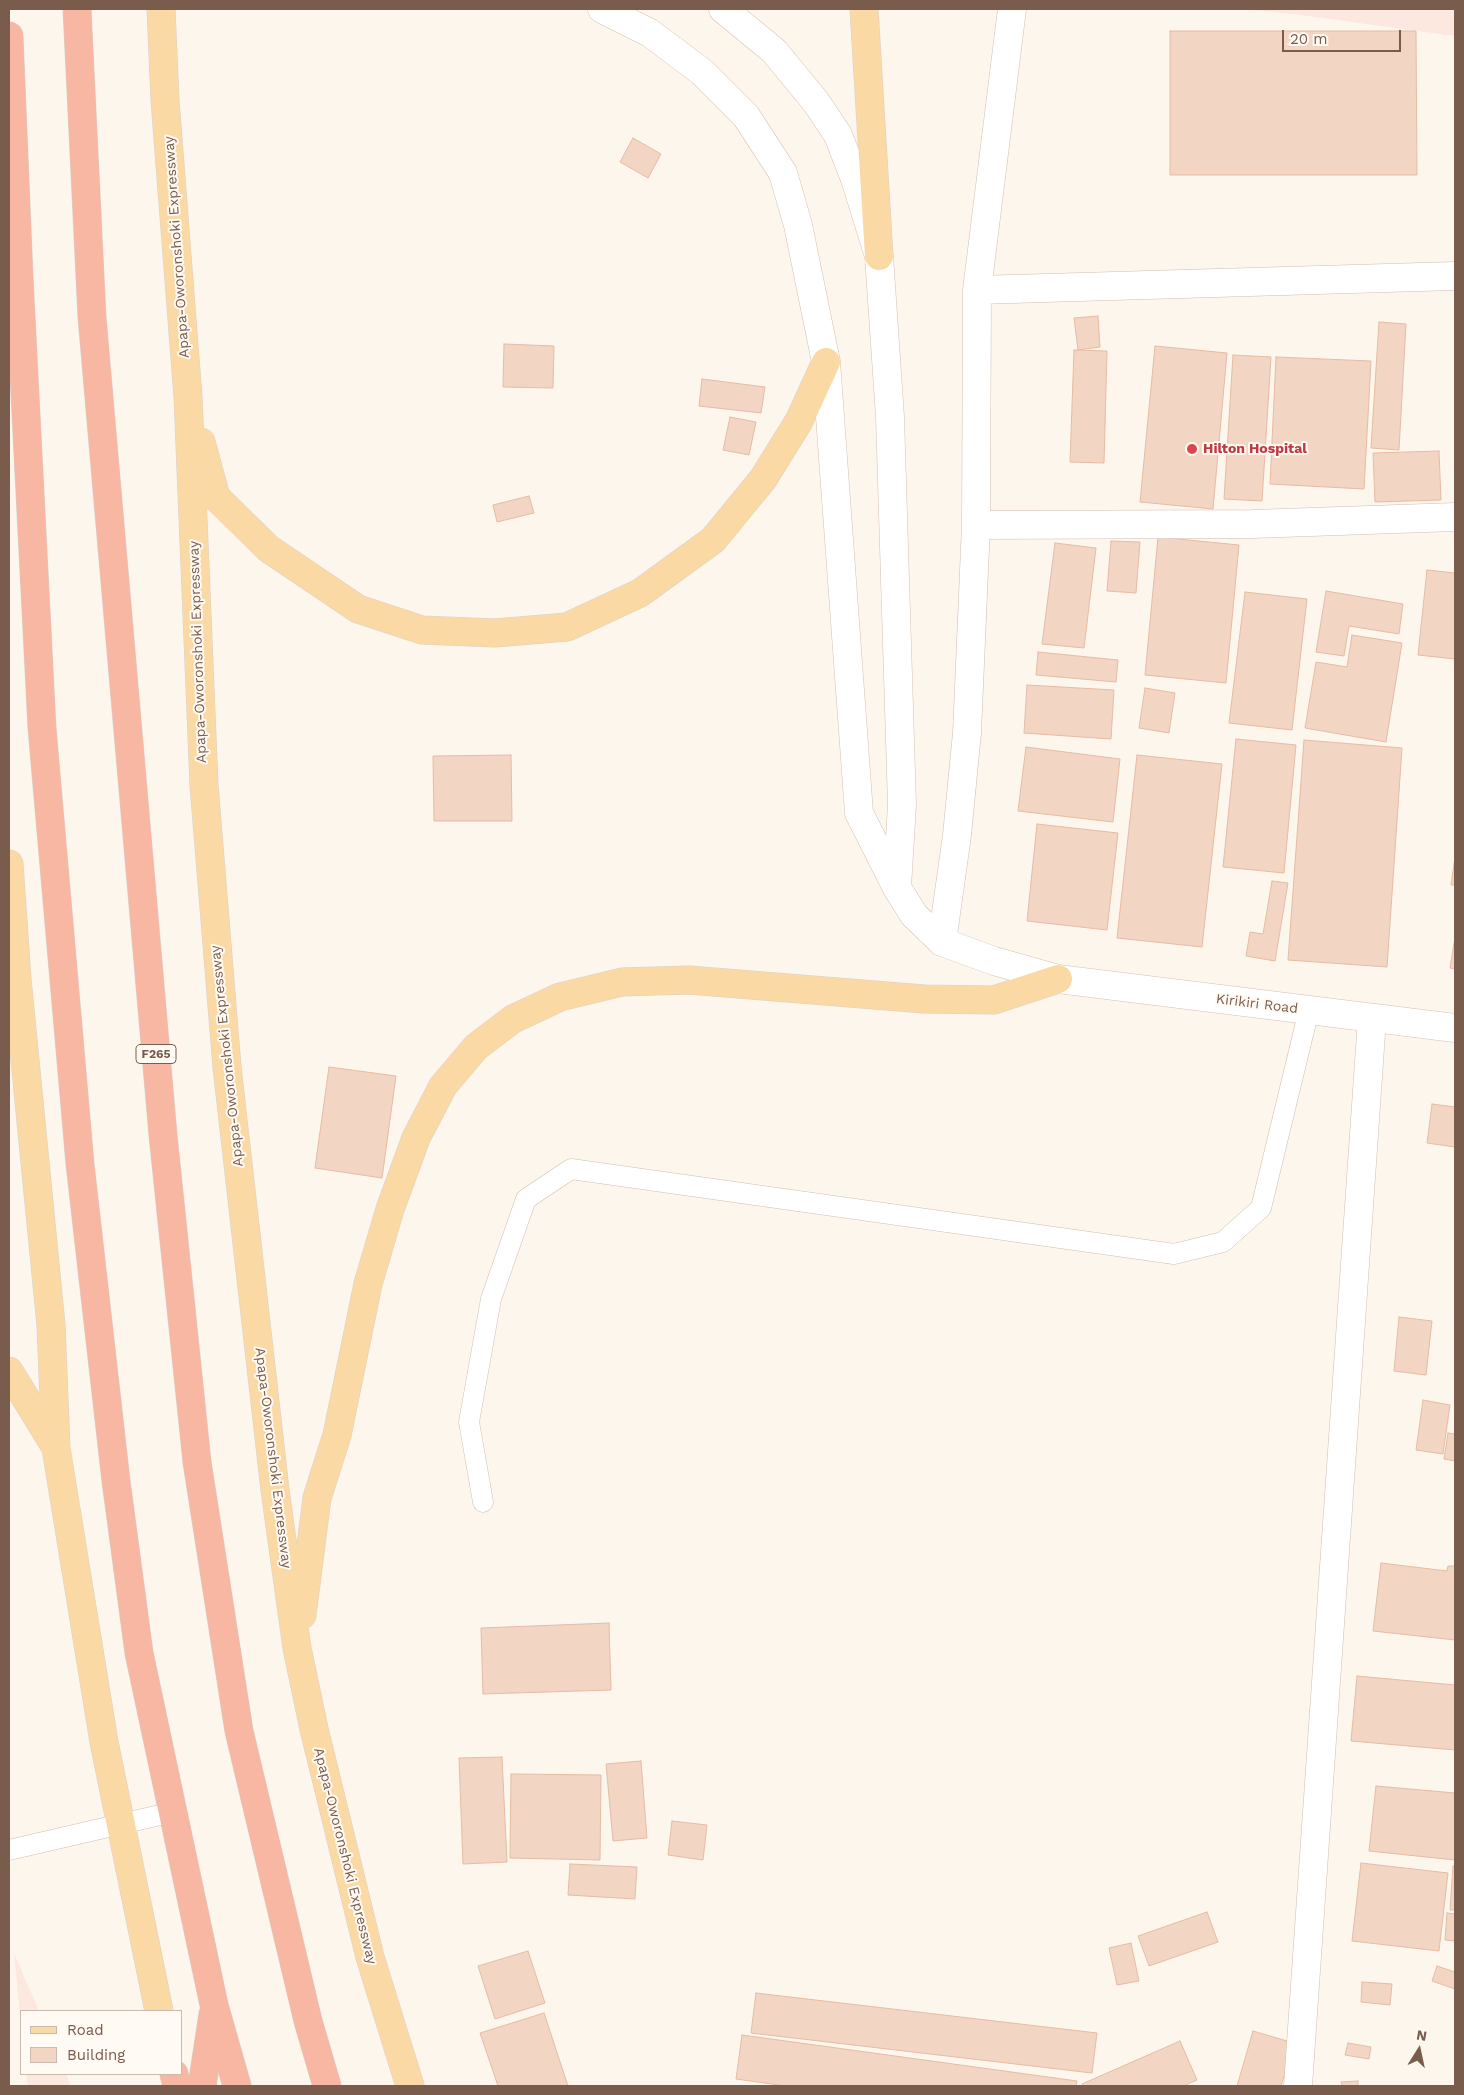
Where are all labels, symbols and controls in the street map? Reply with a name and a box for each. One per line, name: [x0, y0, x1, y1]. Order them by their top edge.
scale bar: [1284, 20, 1403, 52]
text: 20 m: [1290, 30, 1328, 48]
street label: Apapa-Oworonshoki Expressway: [161, 135, 193, 359]
place label: Hilton Hospital: [1203, 441, 1307, 457]
marker: Hilton Hospital: [1185, 442, 1199, 456]
street label: Apapa-Oworonshoki Expressway: [186, 540, 210, 764]
street label: Apapa-Oworonshoki Expressway: [207, 944, 247, 1168]
street label: Kirikiri Road: [1215, 991, 1299, 1017]
road number: F265: [136, 1044, 176, 1064]
street label: Apapa-Oworonshoki Expressway: [251, 1347, 295, 1569]
street label: Apapa-Oworonshoki Expressway: [310, 1746, 380, 1966]
legend: [20, 2010, 182, 2075]
text: Road: [67, 2021, 104, 2039]
north arrow: [1394, 2025, 1444, 2075]
text: N: [1415, 2026, 1428, 2044]
text: Building: [67, 2046, 125, 2064]

